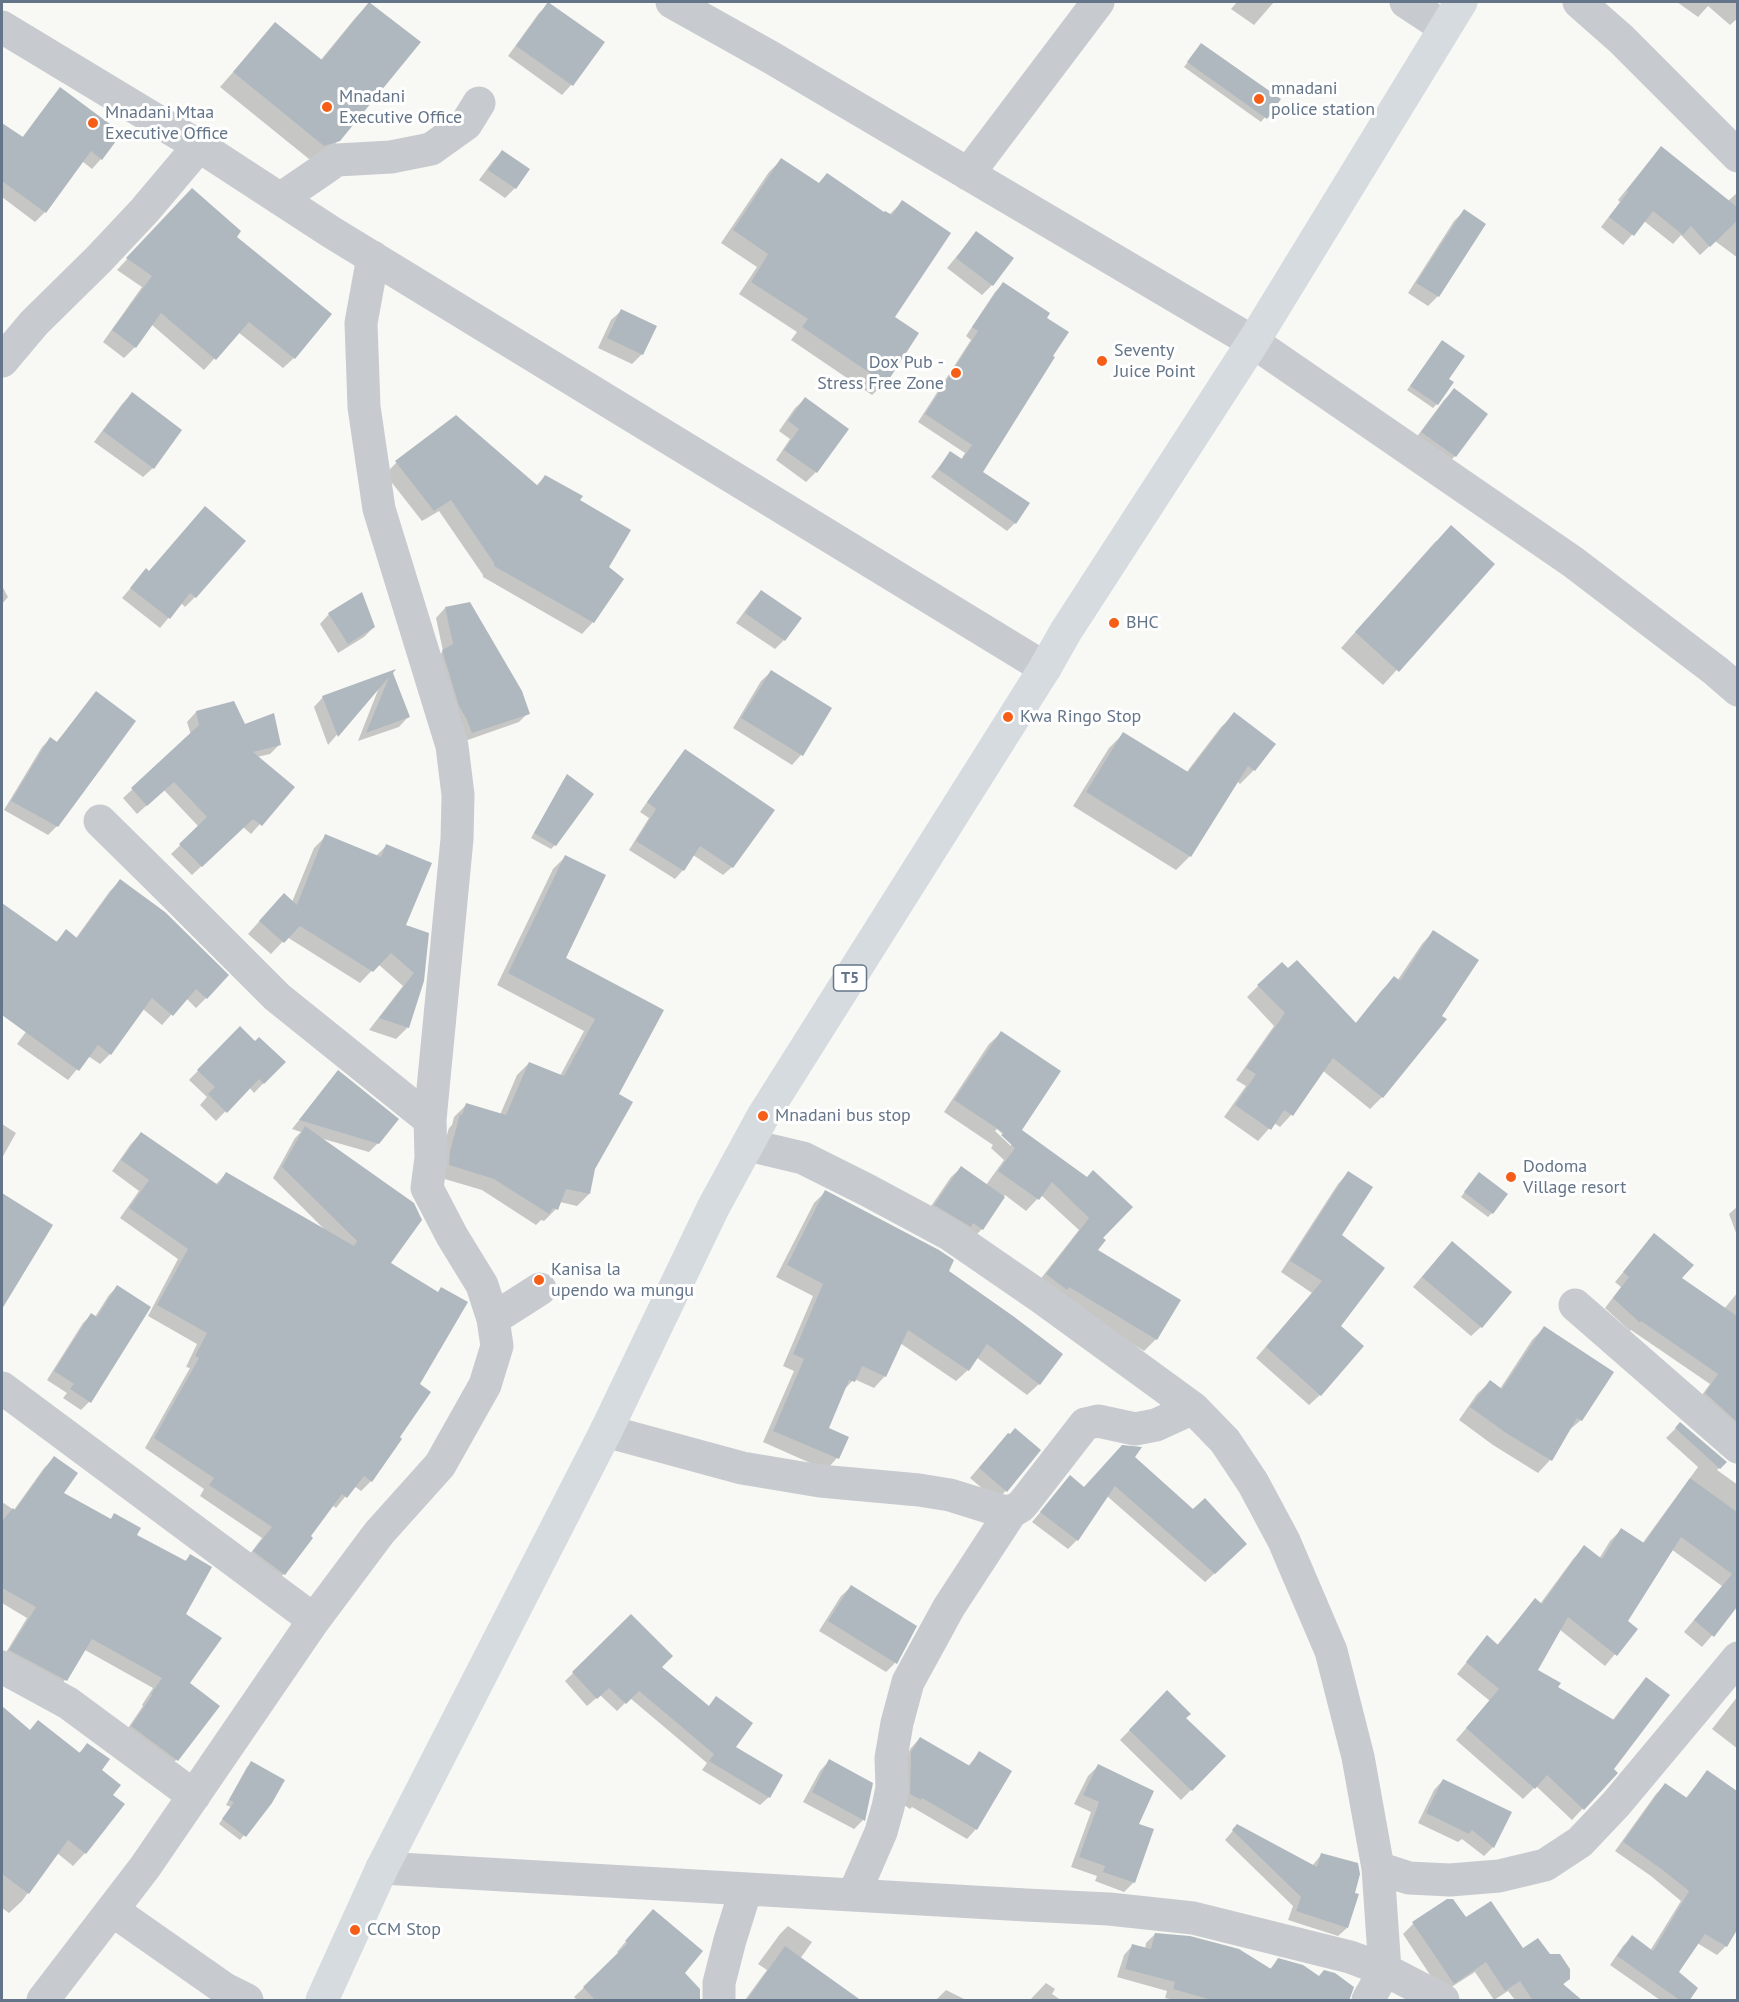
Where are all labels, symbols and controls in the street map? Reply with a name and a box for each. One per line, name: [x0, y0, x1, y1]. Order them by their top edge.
place label: mnadani police station: [1271, 78, 1375, 121]
place label: Mnadani Executive Office: [339, 86, 462, 128]
marker: mnadani police station: [1252, 92, 1266, 106]
marker: Mnadani Executive Office: [320, 100, 334, 114]
place label: Mnadani Mtaa Executive Office: [105, 102, 228, 144]
marker: Mnadani Mtaa Executive Office: [86, 116, 100, 130]
place label: Seventy Juice Point: [1114, 340, 1195, 382]
place label: Dox Pub - Stress Free Zone: [817, 352, 944, 394]
marker: Seventy Juice Point: [1095, 354, 1109, 368]
marker: Dox Pub - Stress Free Zone: [949, 366, 963, 380]
place label: BHC: [1126, 612, 1159, 634]
marker: BHC: [1107, 616, 1121, 630]
place label: Kwa Ringo Stop: [1020, 706, 1141, 728]
marker: Kwa Ringo Stop: [1001, 710, 1015, 724]
road number: T5: [834, 965, 866, 991]
place label: Mnadani bus stop: [775, 1105, 911, 1127]
marker: Mnadani bus stop: [756, 1109, 770, 1123]
place label: Dodoma Village resort: [1523, 1156, 1626, 1198]
marker: Dodoma Village resort: [1504, 1170, 1518, 1184]
place label: Kanisa la upendo wa mungu: [551, 1259, 694, 1302]
marker: Kanisa la upendo wa mungu: [532, 1273, 546, 1287]
place label: CCM Stop: [367, 1919, 441, 1941]
marker: CCM Stop: [348, 1923, 362, 1937]

